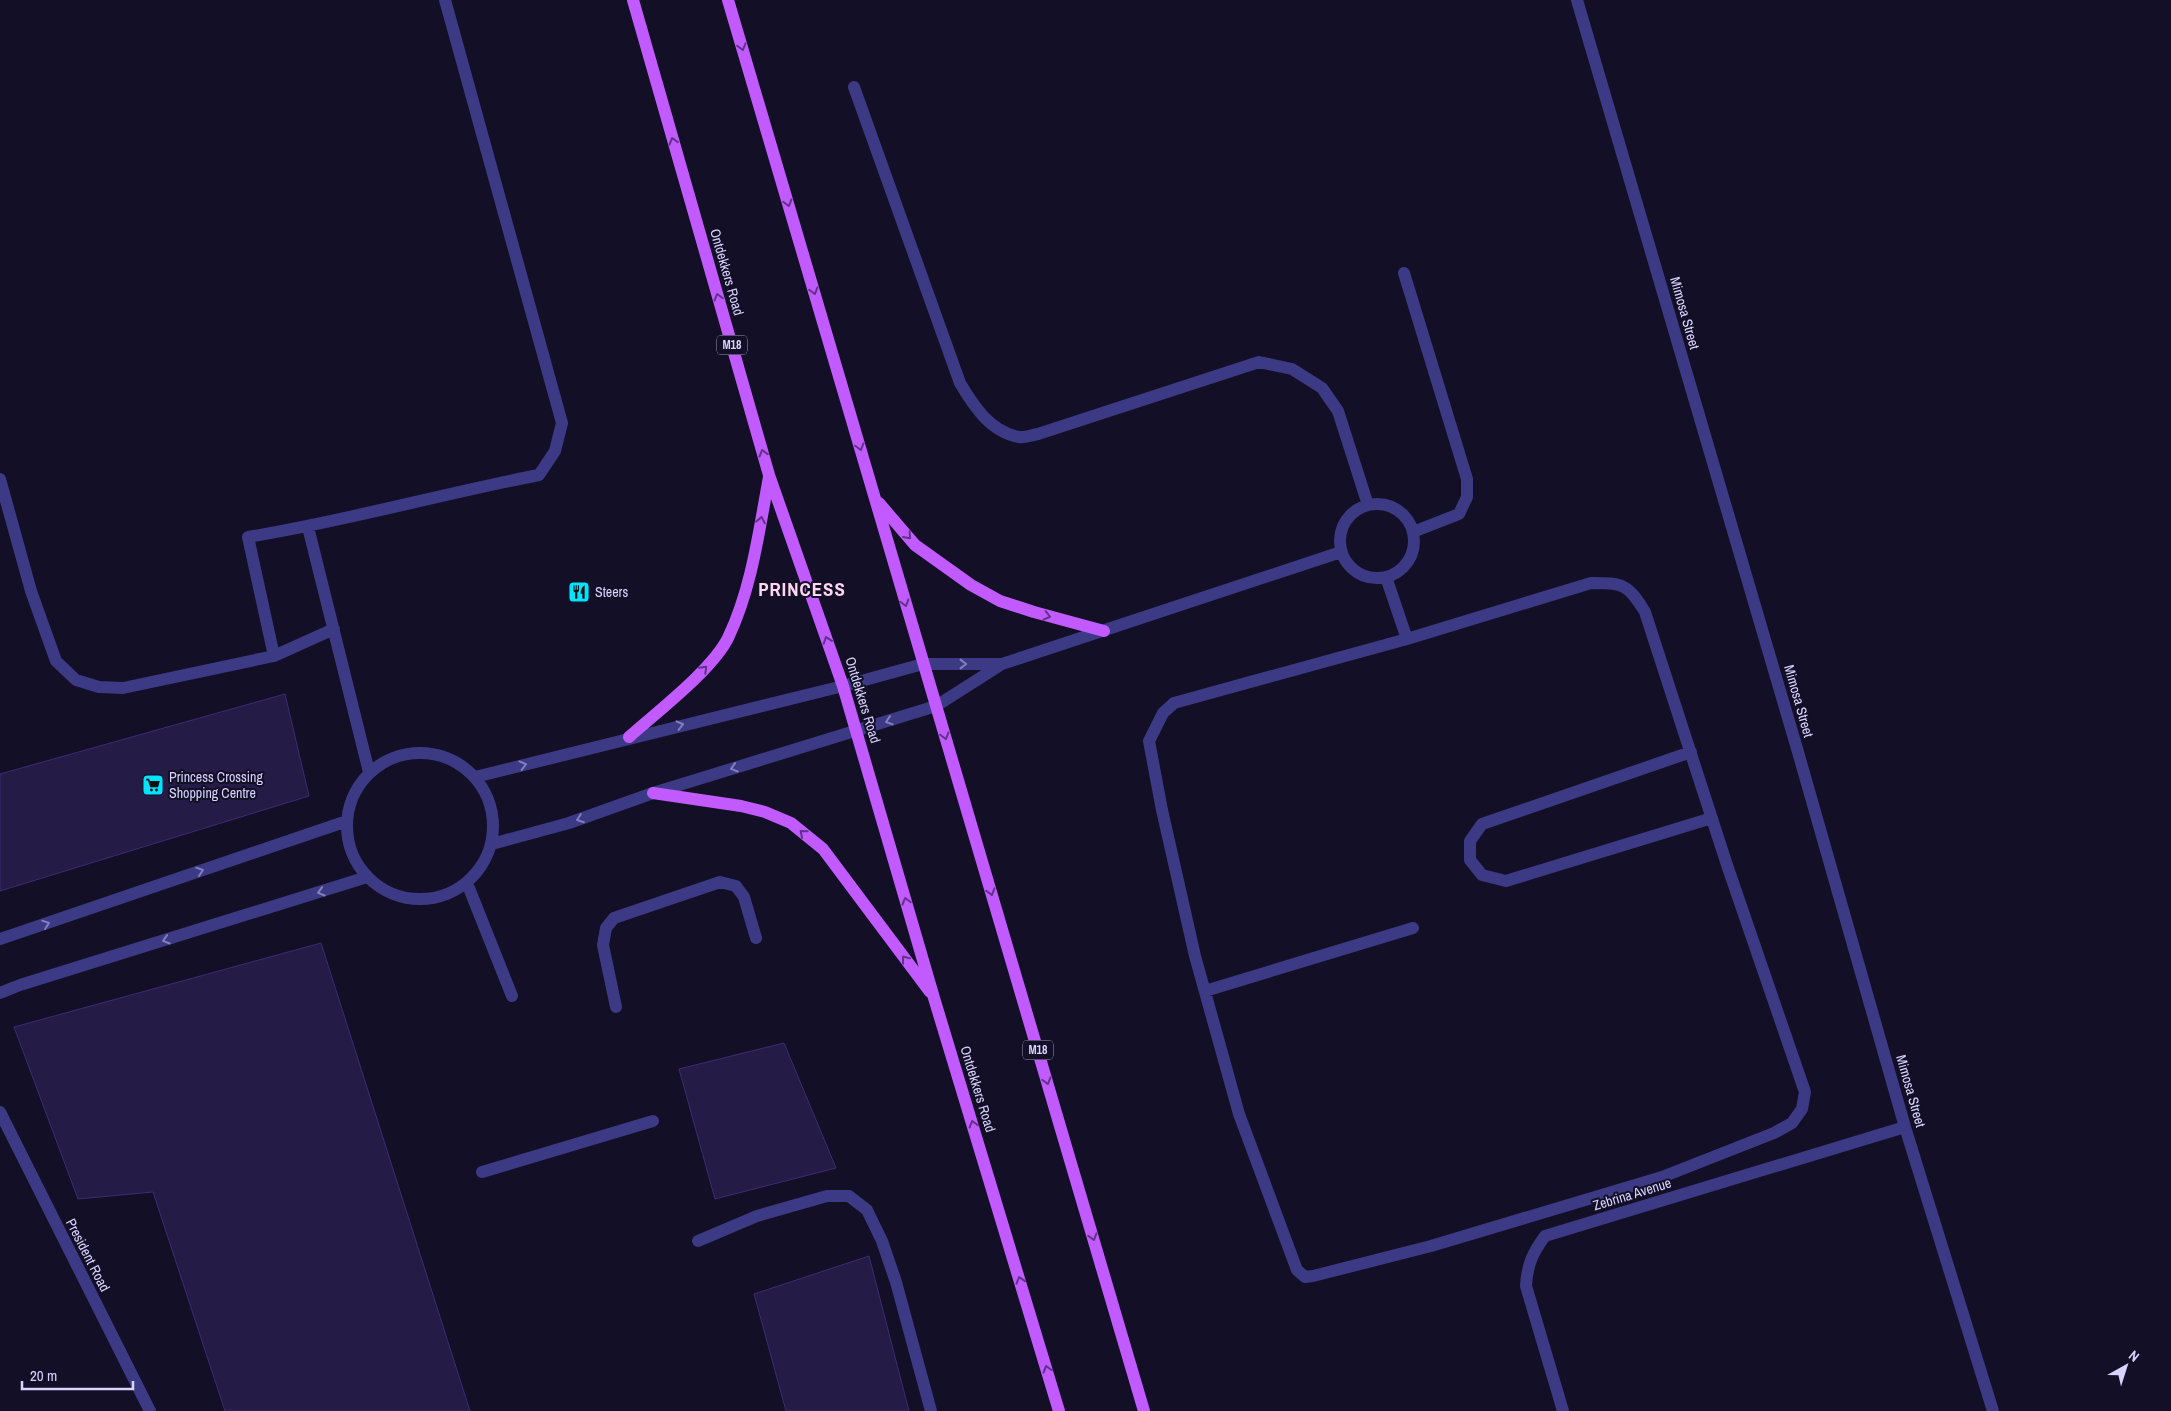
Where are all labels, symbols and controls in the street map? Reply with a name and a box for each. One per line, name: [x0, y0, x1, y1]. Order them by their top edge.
one-way arrow: [737, 42, 747, 50]
one-way arrow: [669, 137, 679, 145]
one-way arrow: [783, 198, 793, 206]
street label: Ontdekkers Road: [706, 227, 748, 317]
street label: Mimosa Street: [1666, 275, 1704, 351]
one-way arrow: [808, 286, 819, 295]
one-way arrow: [714, 293, 724, 301]
road number: M18: [717, 336, 747, 354]
one-way arrow: [854, 442, 864, 450]
one-way arrow: [758, 449, 769, 457]
one-way arrow: [755, 515, 765, 524]
one-way arrow: [902, 531, 911, 540]
district label: PRINCESS: [758, 576, 846, 602]
restaurant icon: Steers: [567, 580, 591, 604]
place label: Steers: [595, 583, 628, 601]
one-way arrow: [900, 598, 910, 606]
one-way arrow: [1042, 610, 1050, 620]
one-way arrow: [823, 636, 833, 644]
street label: Ontdekkers Road: [841, 655, 885, 745]
one-way arrow: [959, 659, 967, 669]
street label: Mimosa Street: [1780, 663, 1818, 739]
one-way arrow: [698, 665, 707, 674]
one-way arrow: [886, 715, 894, 725]
one-way arrow: [676, 720, 685, 731]
one-way arrow: [939, 731, 949, 739]
one-way arrow: [518, 760, 527, 771]
one-way arrow: [730, 763, 739, 773]
place label: Princess Crossing Shopping Centre: [169, 768, 263, 802]
supermarket icon: Princess Crossing Shopping Centre: [141, 773, 165, 797]
one-way arrow: [576, 813, 585, 823]
one-way arrow: [800, 829, 809, 838]
one-way arrow: [195, 867, 204, 877]
one-way arrow: [317, 886, 326, 896]
one-way arrow: [985, 887, 995, 895]
one-way arrow: [902, 897, 912, 905]
one-way arrow: [41, 919, 50, 929]
one-way arrow: [162, 934, 170, 944]
one-way arrow: [902, 955, 911, 965]
road number: M18: [1023, 1040, 1053, 1060]
street label: Ontdekkers Road: [956, 1044, 1000, 1134]
street label: Mimosa Street: [1892, 1053, 1930, 1129]
one-way arrow: [1041, 1076, 1051, 1085]
one-way arrow: [968, 1120, 978, 1129]
street label: Zebrina Avenue: [1591, 1174, 1673, 1214]
street label: President Road: [62, 1215, 114, 1295]
one-way arrow: [1087, 1232, 1097, 1241]
one-way arrow: [1015, 1276, 1025, 1284]
north arrow: [2101, 1341, 2151, 1391]
text: N: [2125, 1346, 2143, 1366]
scale bar: [22, 1358, 134, 1390]
text: 20 m: [30, 1365, 57, 1386]
one-way arrow: [1042, 1365, 1052, 1373]

